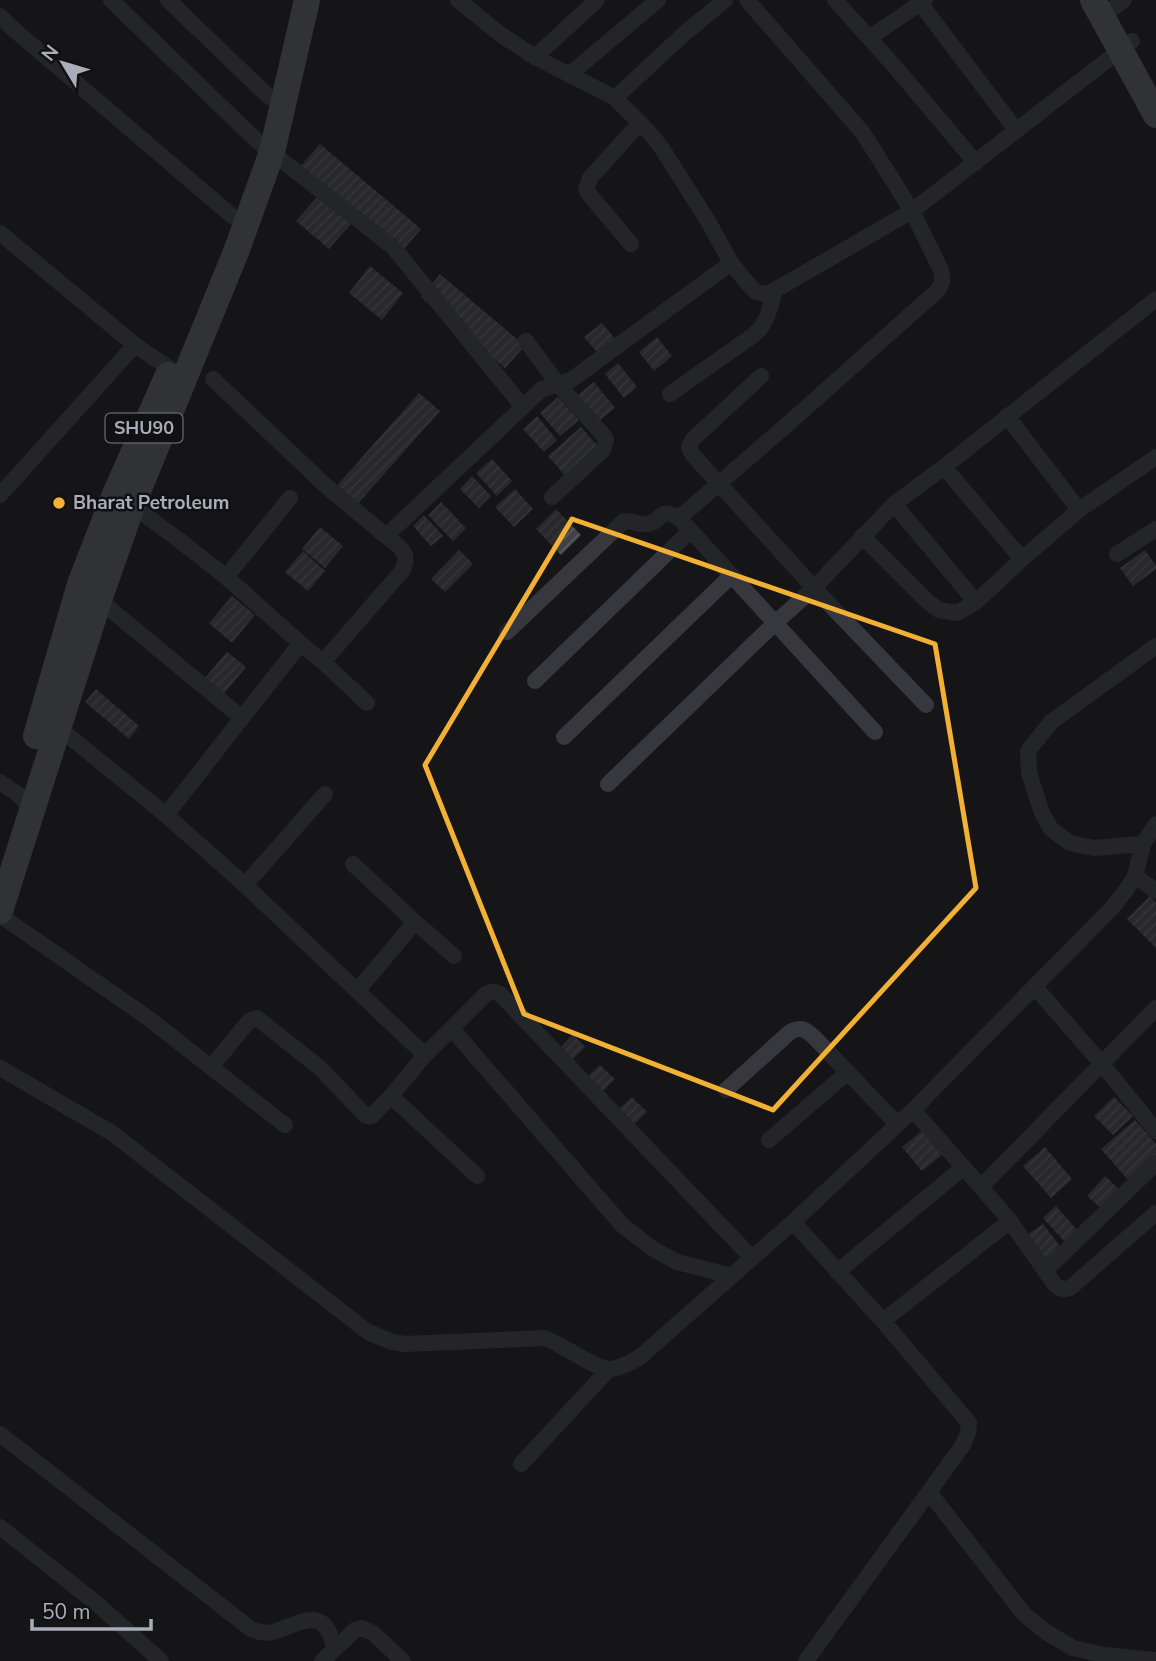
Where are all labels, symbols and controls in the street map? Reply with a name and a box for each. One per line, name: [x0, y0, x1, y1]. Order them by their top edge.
north arrow: [28, 28, 98, 98]
text: N: [36, 40, 65, 67]
road number: SHU90: [106, 414, 182, 442]
place label: Bharat Petroleum: [73, 490, 229, 516]
marker: Bharat Petroleum: [51, 495, 67, 511]
scale bar: [32, 1588, 150, 1632]
text: 50 m: [42, 1598, 91, 1626]

